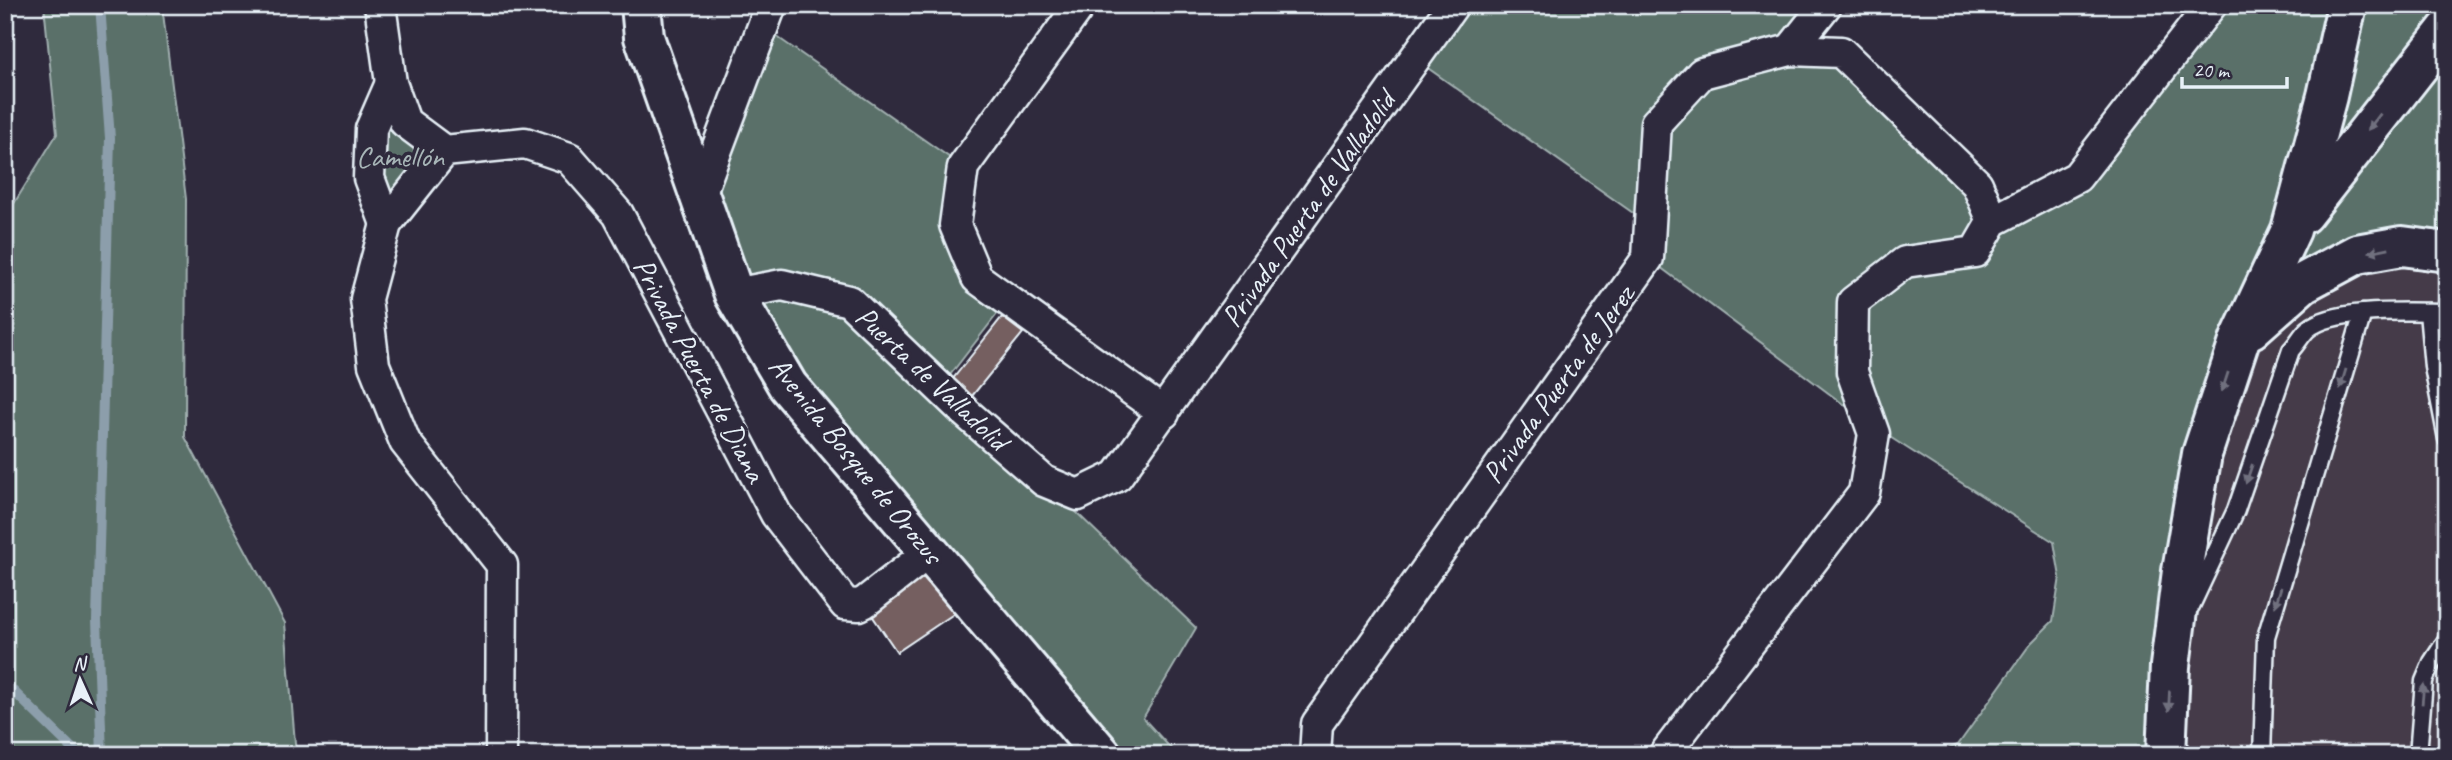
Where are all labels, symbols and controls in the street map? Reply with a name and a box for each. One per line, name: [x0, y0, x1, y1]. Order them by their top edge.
scale bar: [2182, 46, 2288, 90]
text: 20 m: [2193, 57, 2231, 83]
street label: Privada Puerta de Valladolid: [1212, 80, 1406, 334]
one-way arrow: [2366, 112, 2381, 130]
park label: Camellón: [356, 137, 446, 175]
one-way arrow: [2368, 245, 2390, 256]
street label: Privada Puerta de Diana: [625, 251, 776, 490]
street label: Privada Puerta de Jerez: [1473, 275, 1644, 491]
street label: Puerta de Valladolid: [848, 297, 1020, 461]
street label: Avenida Bosque de Orozus: [760, 348, 953, 574]
one-way arrow: [2338, 369, 2348, 390]
one-way arrow: [2219, 372, 2230, 393]
one-way arrow: [2243, 463, 2254, 484]
one-way arrow: [2273, 587, 2283, 608]
north arrow: [46, 644, 116, 714]
text: N: [73, 652, 89, 676]
one-way arrow: [2418, 683, 2429, 705]
one-way arrow: [2163, 691, 2174, 713]

